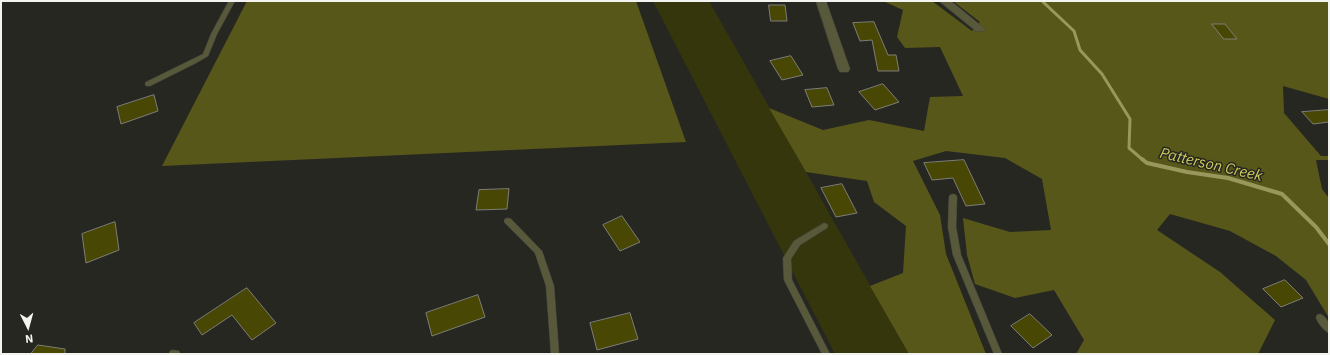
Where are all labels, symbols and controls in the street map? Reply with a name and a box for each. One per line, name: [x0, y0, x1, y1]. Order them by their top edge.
water label: Patterson Creek: [1158, 144, 1264, 186]
north arrow: [8, 307, 48, 347]
text: N: [25, 332, 34, 346]

